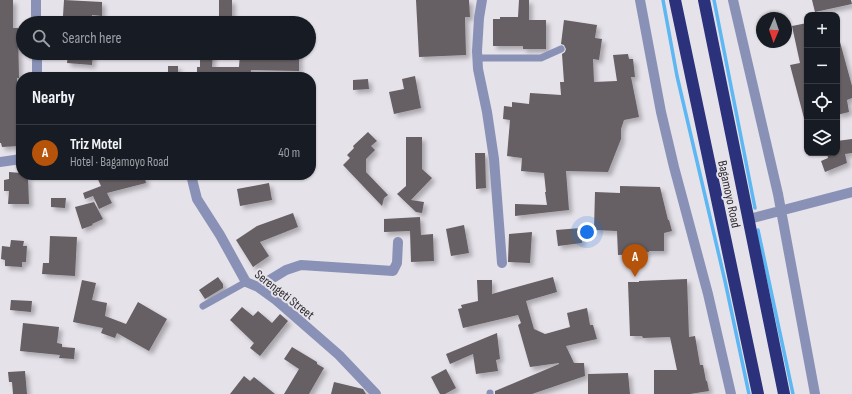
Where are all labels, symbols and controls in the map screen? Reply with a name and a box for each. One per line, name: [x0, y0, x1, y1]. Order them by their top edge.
north arrow: [756, 12, 792, 48]
map controls: [804, 12, 840, 156]
button: +: [804, 12, 840, 48]
search box: [16, 16, 316, 60]
icon: search: [30, 27, 52, 49]
text: Search here: [62, 29, 122, 48]
button: −: [804, 48, 840, 84]
button: locate: [804, 84, 840, 120]
text: Nearby: [32, 88, 75, 108]
button: layers: [804, 120, 840, 156]
text: Triz Motel: [70, 135, 122, 154]
text: A: [42, 145, 48, 161]
text: 40 m: [278, 145, 300, 161]
text: Hotel · Bagamoyo Road: [70, 154, 169, 170]
street label: Bagamoyo Road: [714, 159, 744, 229]
your location: [577, 222, 597, 242]
pin: A: [622, 244, 648, 277]
street label: Serengeti Street: [251, 267, 317, 323]

